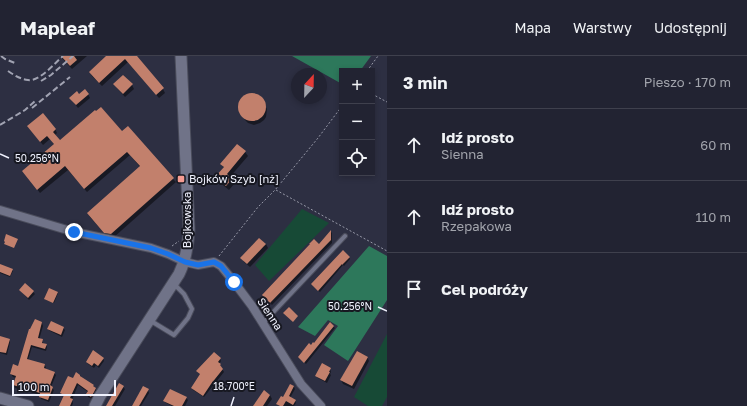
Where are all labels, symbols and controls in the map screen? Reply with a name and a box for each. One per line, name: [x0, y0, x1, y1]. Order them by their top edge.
text: Mapleaf: [20, 16, 95, 39]
text: Mapa: [515, 19, 551, 36]
text: Warstwy: [573, 19, 632, 36]
text: Udostępnij: [654, 19, 727, 36]
north arrow: [291, 68, 327, 104]
map controls: [339, 68, 375, 176]
button: +: [339, 68, 375, 104]
text: 3 min: [403, 72, 447, 93]
text: Pieszo · 170 m: [644, 74, 731, 90]
button: −: [339, 104, 375, 140]
text: Idź prosto: [441, 128, 514, 146]
icon: ahead: [403, 134, 425, 156]
text: 60 m: [700, 137, 731, 153]
button: locate: [339, 140, 375, 176]
text: Sienna: [441, 146, 484, 162]
text: 50.256°N: [15, 152, 59, 164]
place label: Bojków Szyb [nż]: [189, 172, 279, 185]
marker: Bojków Szyb [nż]: [176, 174, 186, 184]
street label: Bojkowska: [180, 192, 193, 248]
text: Idź prosto: [441, 200, 514, 218]
icon: ahead: [403, 206, 425, 228]
text: 110 m: [696, 209, 731, 225]
text: Rzepakowa: [441, 218, 512, 234]
route end: [65, 223, 83, 241]
route start: [225, 273, 243, 291]
icon: arrive: [403, 278, 425, 300]
text: Cel podróży: [441, 280, 528, 298]
street label: Sienna: [255, 295, 286, 332]
text: 50.256°N: [328, 300, 372, 312]
scale bar: [12, 378, 116, 397]
text: 100 m: [18, 380, 49, 393]
text: 18.700°E: [213, 380, 255, 392]

